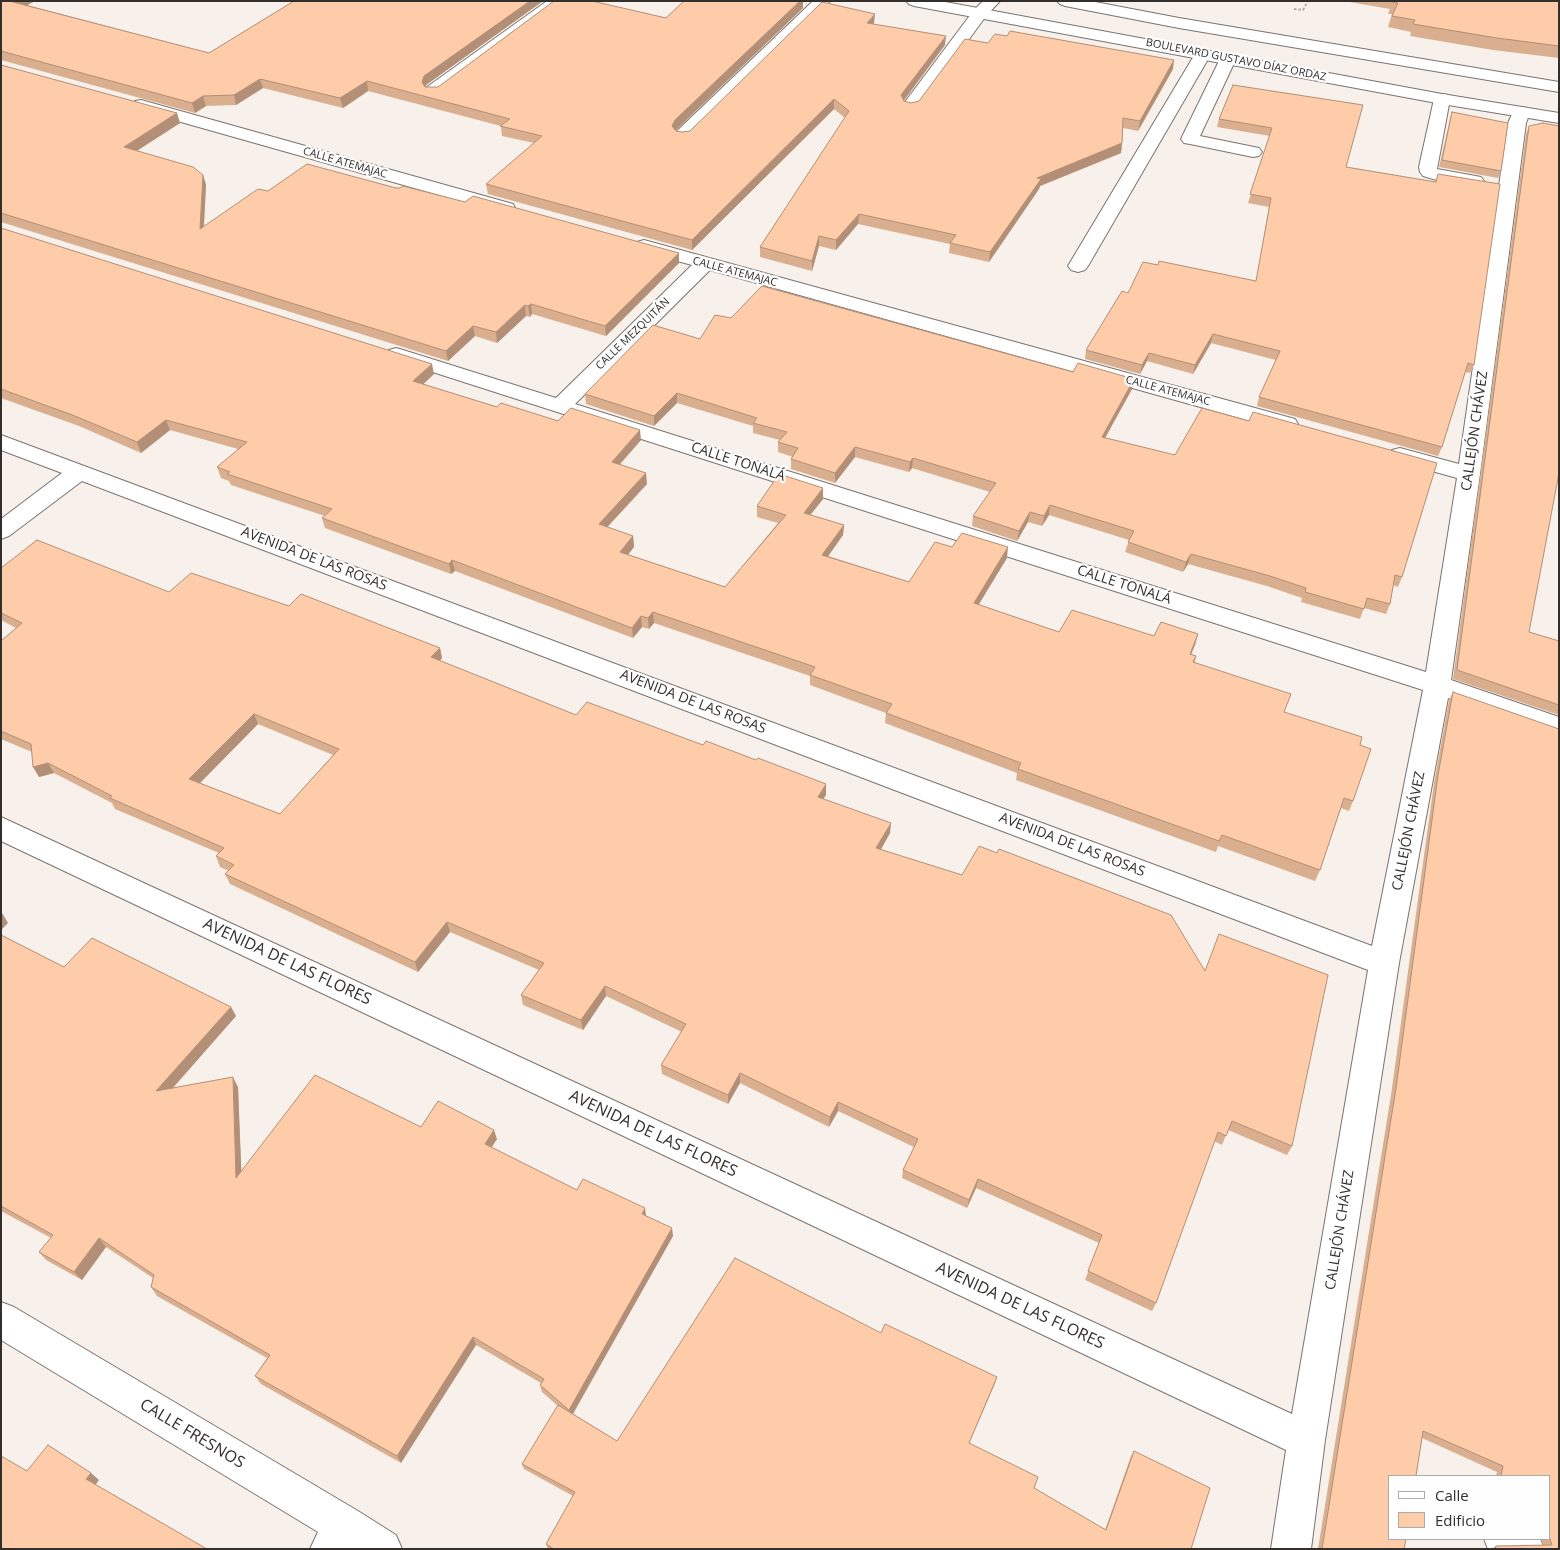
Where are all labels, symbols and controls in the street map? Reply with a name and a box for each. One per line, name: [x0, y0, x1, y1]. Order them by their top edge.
street label: BOULEVARD GUSTAVO DÍAZ ORDAZ: [1145, 36, 1327, 84]
street label: CALLE ATEMAJAC: [301, 145, 389, 181]
street label: CALLE ATEMAJAC: [691, 254, 779, 290]
street label: CALLE MEZQUITÁN: [593, 295, 673, 373]
street label: CALLEJÓN CHÁVEZ: [1458, 370, 1492, 492]
street label: CALLE ATEMAJAC: [1124, 373, 1212, 409]
street label: CALLE TONALÁ: [689, 439, 787, 485]
street label: AVENIDA DE LAS ROSAS: [239, 523, 389, 595]
street label: CALLE TONALÁ: [1075, 562, 1173, 608]
street label: AVENIDA DE LAS ROSAS: [618, 666, 768, 738]
street label: CALLEJÓN CHÁVEZ: [1389, 770, 1429, 892]
street label: AVENIDA DE LAS ROSAS: [997, 809, 1147, 881]
street label: AVENIDA DE LAS FLORES: [200, 915, 374, 1009]
street label: AVENIDA DE LAS FLORES: [566, 1087, 740, 1181]
street label: CALLEJÓN CHÁVEZ: [1322, 1169, 1358, 1291]
street label: AVENIDA DE LAS FLORES: [933, 1259, 1107, 1353]
street label: CALLE FRESNOS: [136, 1395, 248, 1473]
legend: [1388, 1475, 1550, 1540]
text: Calle: [1435, 1485, 1469, 1505]
text: Edificio: [1435, 1510, 1485, 1530]

